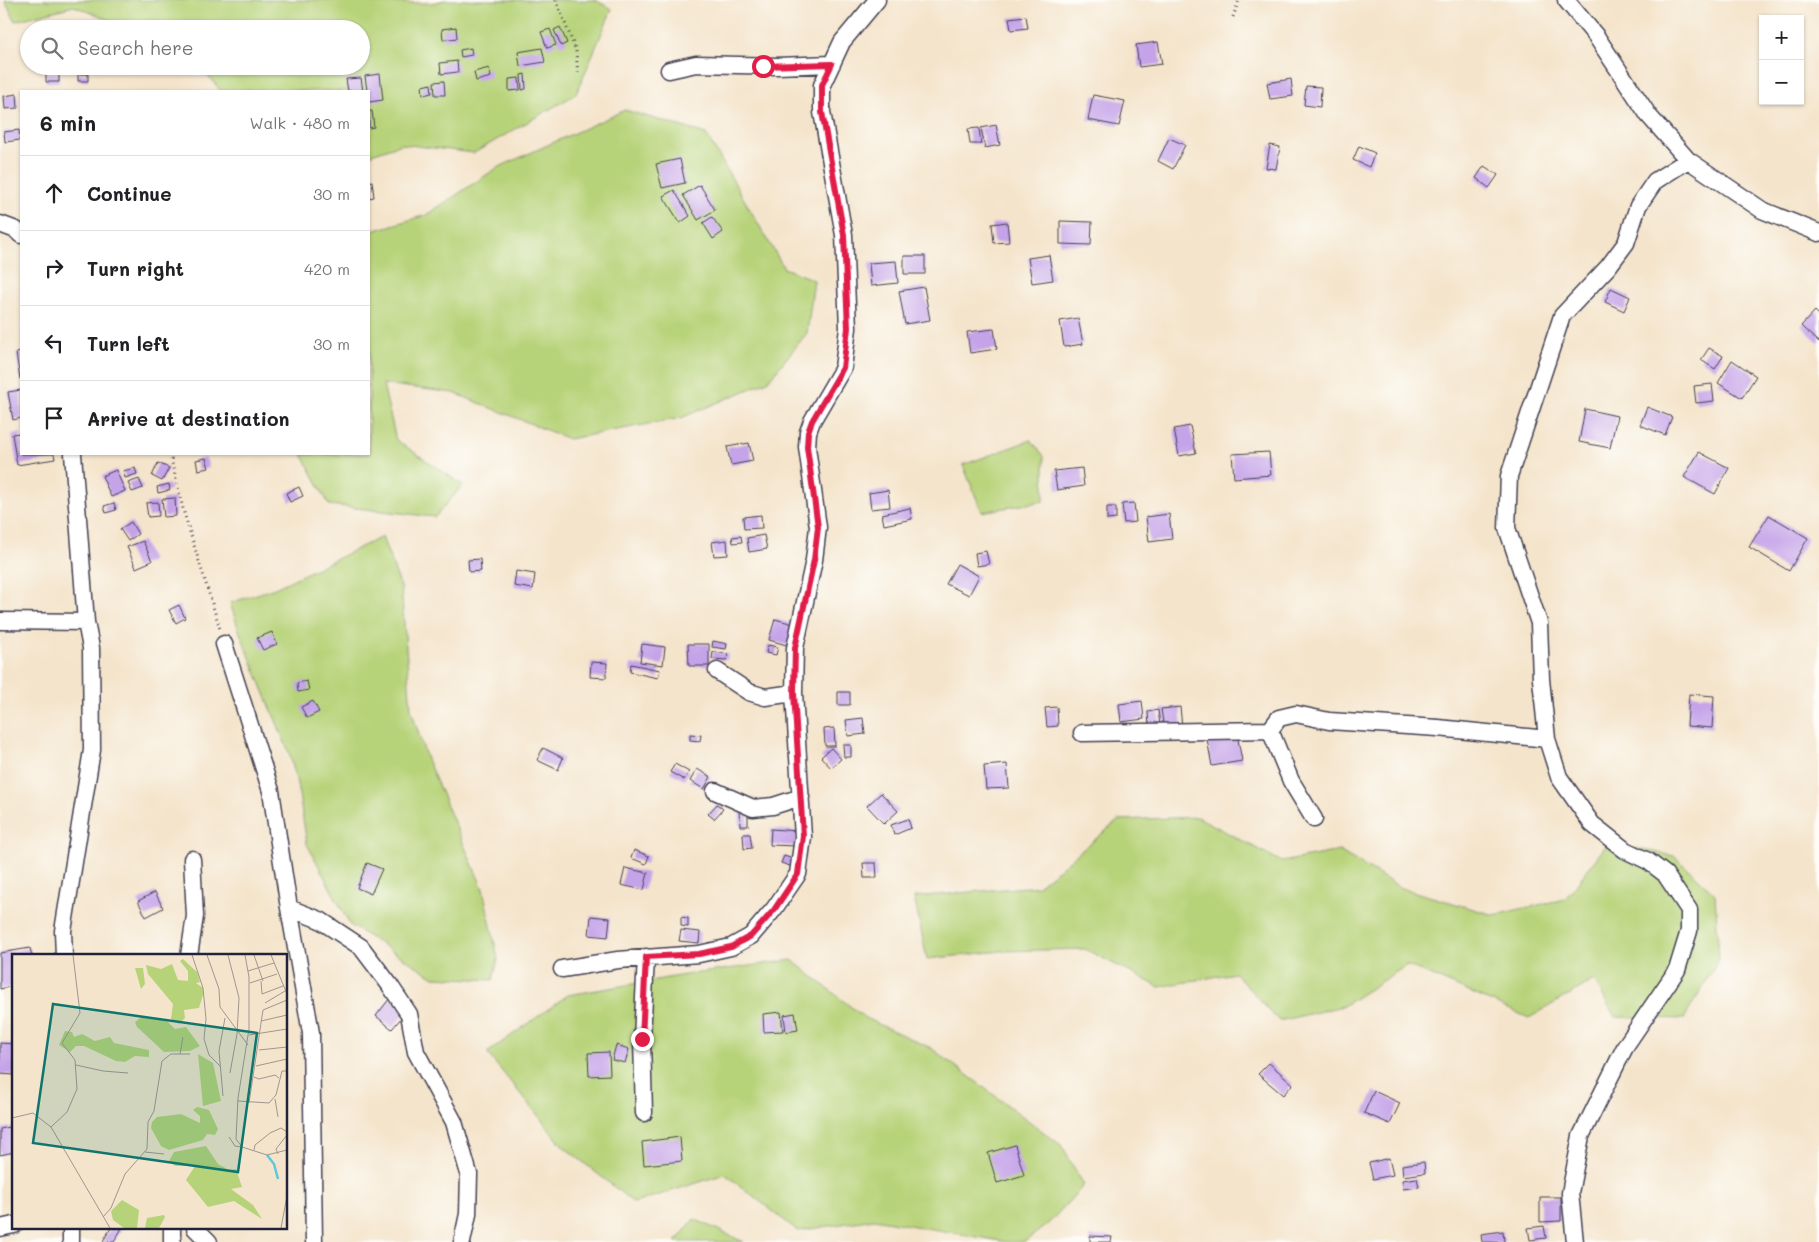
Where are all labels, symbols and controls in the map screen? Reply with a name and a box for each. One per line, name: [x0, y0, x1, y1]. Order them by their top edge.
map controls: [1759, 15, 1804, 105]
button: +: [1759, 15, 1804, 60]
search box: [20, 20, 370, 75]
icon: search: [38, 34, 66, 62]
text: Search here: [78, 35, 194, 60]
route start: [752, 55, 775, 78]
button: −: [1759, 60, 1804, 105]
text: 6 min: [40, 109, 96, 136]
text: Walk · 480 m: [249, 112, 350, 133]
icon: ahead: [40, 179, 68, 207]
text: Continue: [87, 181, 172, 206]
text: 30 m: [313, 183, 350, 204]
icon: right: [40, 254, 68, 282]
text: Turn right: [87, 256, 184, 281]
text: 420 m: [304, 258, 350, 279]
icon: left: [40, 329, 68, 357]
text: Turn left: [87, 331, 170, 356]
text: 30 m: [313, 333, 350, 354]
icon: arrive: [40, 404, 68, 432]
text: Arrive at destination: [87, 406, 290, 431]
inset map: [12, 954, 288, 1230]
route end: [631, 1028, 654, 1051]

